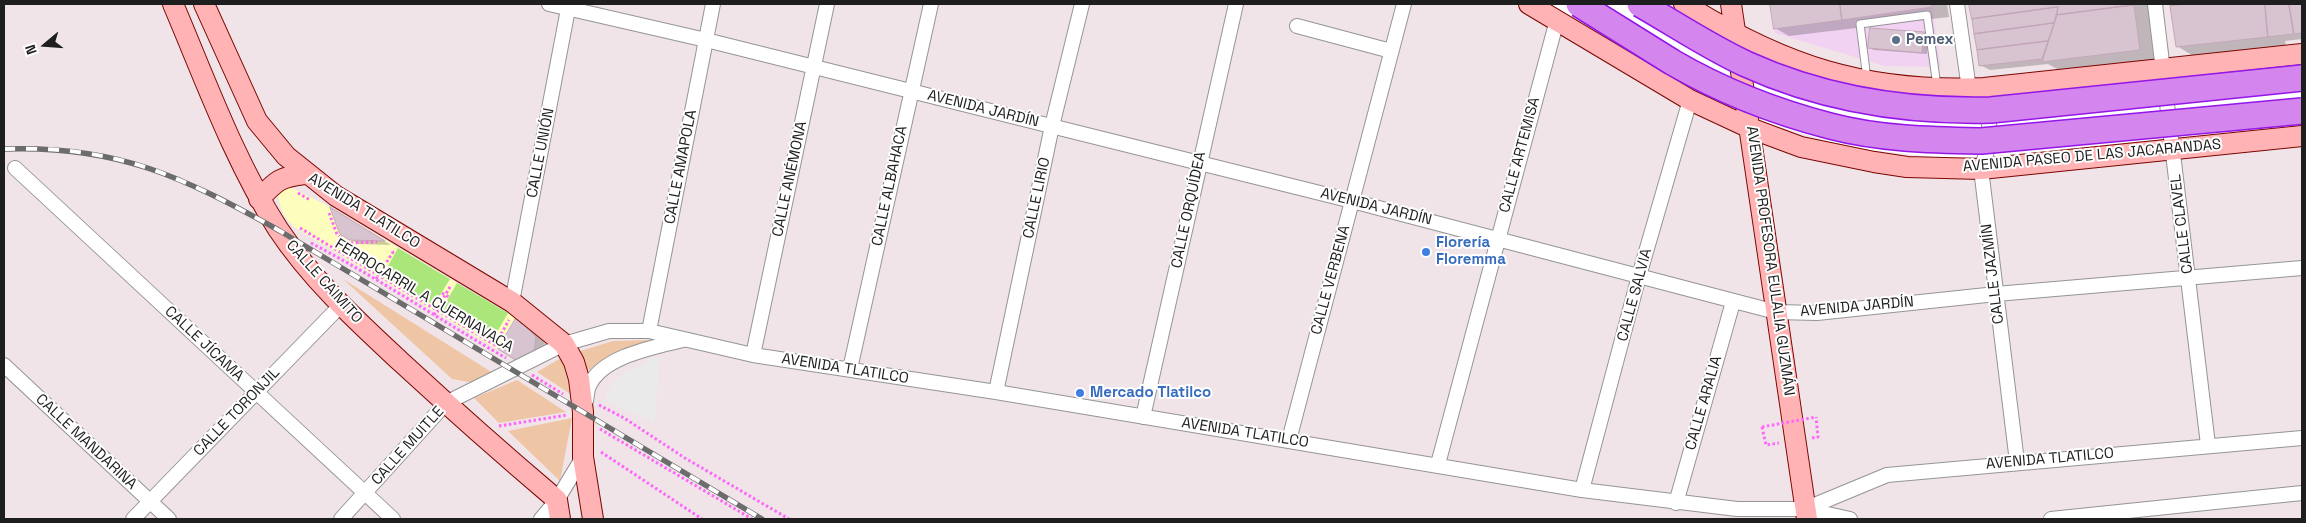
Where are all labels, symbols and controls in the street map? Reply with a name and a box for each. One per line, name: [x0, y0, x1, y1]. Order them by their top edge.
north arrow: [20, 20, 70, 70]
place label: Pemex: [1906, 31, 1953, 49]
marker: Pemex: [1890, 34, 1902, 46]
text: N: [21, 42, 41, 57]
street label: AVENIDA JARDÍN: [925, 86, 1041, 132]
street label: CALLE ARTEMISA: [1496, 95, 1544, 215]
street label: CALLE UNIÓN: [523, 106, 559, 200]
street label: CALLE AMAPOLA: [661, 108, 701, 226]
street label: CALLE ANÉMONA: [769, 119, 811, 239]
street label: CALLE ALBAHACA: [868, 124, 912, 248]
street label: AVENIDA PROFESORA EULALIA GUZMÁN: [1742, 125, 1798, 397]
street label: AVENIDA PASEO DE LAS JACARANDAS: [1962, 136, 2222, 176]
street label: CALLE ORQUÍDEA: [1168, 150, 1210, 270]
street label: CALLE LIRIO: [1020, 156, 1054, 240]
street label: AVENIDA TLATILCO: [305, 169, 423, 253]
street label: CALLE CLAVEL: [2167, 173, 2197, 275]
street label: AVENIDA JARDÍN: [1318, 184, 1434, 230]
street label: CALLE VERBENA: [1308, 223, 1354, 337]
street label: CALLE JAZMÍN: [1978, 223, 2008, 325]
place label: Florería Floremma: [1436, 234, 1506, 269]
street label: FERROCARRIL A CUERNAVACA: [331, 235, 517, 357]
street label: CALLE CAIMITO: [282, 237, 366, 327]
marker: Florería Floremma: [1420, 246, 1432, 258]
street label: CALLE SALVIA: [1614, 246, 1656, 344]
street label: AVENIDA JARDÍN: [1799, 293, 1915, 321]
street label: CALLE JÍCAMA: [161, 303, 247, 385]
street label: AVENIDA TLATILCO: [780, 350, 910, 388]
street label: CALLE ARALIA: [1682, 354, 1726, 452]
street label: CALLE TORONJIL: [190, 364, 284, 460]
place label: Mercado Tlatilco: [1090, 384, 1211, 402]
marker: Mercado Tlatilco: [1074, 387, 1086, 399]
street label: CALLE MANDARINA: [32, 390, 140, 494]
street label: CALLE MUITLE: [368, 403, 448, 489]
street label: AVENIDA TLATILCO: [1180, 414, 1310, 452]
street label: AVENIDA TLATILCO: [1985, 444, 2115, 474]

